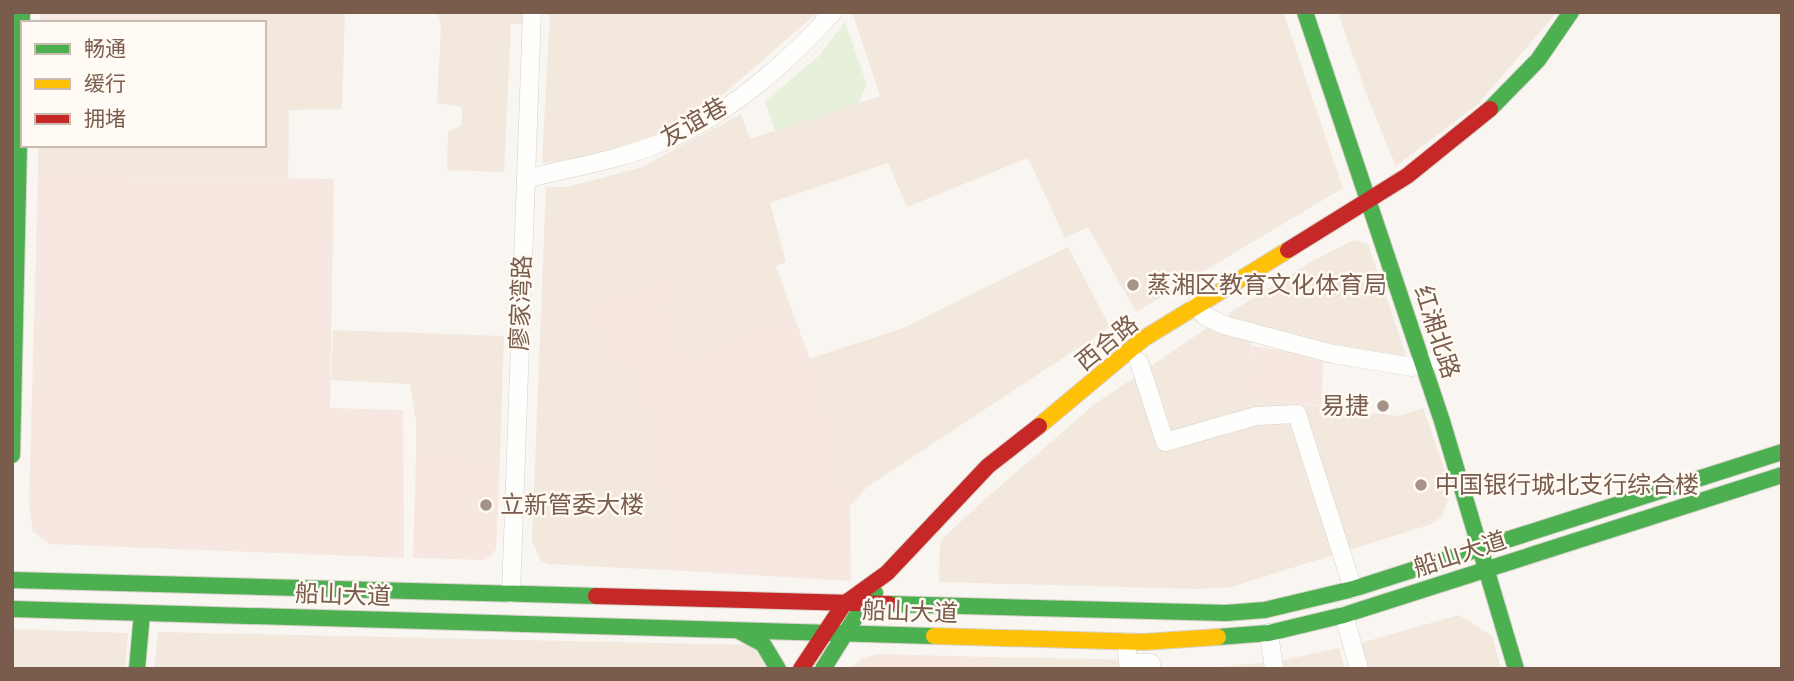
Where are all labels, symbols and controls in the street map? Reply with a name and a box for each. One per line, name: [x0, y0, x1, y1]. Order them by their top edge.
legend: [21, 21, 266, 147]
text: 畅通: [84, 37, 126, 62]
text: 缓行: [84, 72, 126, 97]
street label: 友谊巷: [656, 92, 733, 153]
text: 拥堵: [84, 107, 126, 132]
street label: 廖家湾路: [505, 255, 538, 351]
place label: 蒸湘区教育文化体育局: [1147, 271, 1387, 300]
marker: 蒸湘区教育文化体育局: [1125, 277, 1141, 293]
street label: 红湘北路: [1408, 282, 1465, 382]
street label: 西合路: [1070, 309, 1144, 377]
place label: 易捷: [1321, 392, 1369, 421]
marker: 易捷: [1375, 398, 1391, 414]
place label: 中国银行城北支行综合楼: [1435, 471, 1699, 500]
marker: 中国银行城北支行综合楼: [1413, 477, 1429, 493]
place label: 立新管委大楼: [500, 491, 644, 520]
marker: 立新管委大楼: [478, 497, 494, 513]
street label: 船山大道: [1410, 526, 1510, 583]
street label: 船山大道: [295, 579, 391, 612]
street label: 船山大道: [862, 596, 958, 629]

